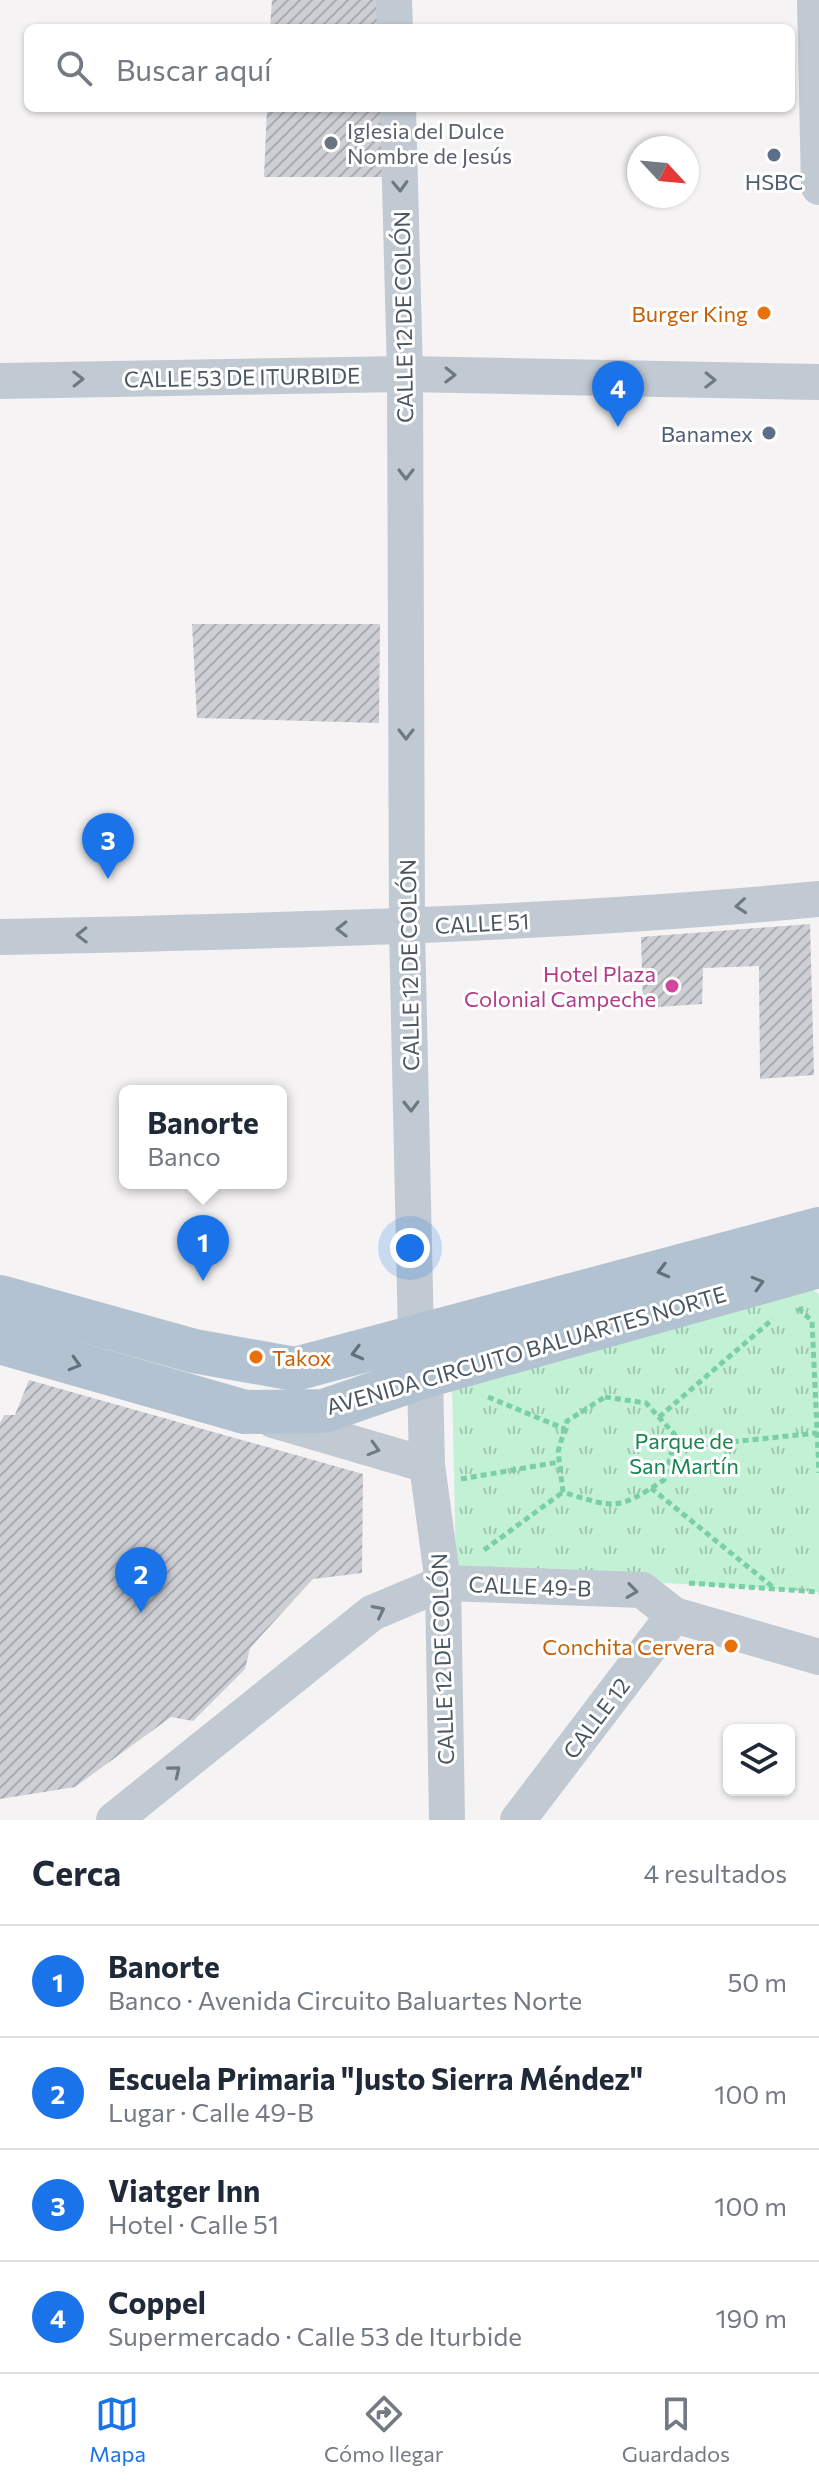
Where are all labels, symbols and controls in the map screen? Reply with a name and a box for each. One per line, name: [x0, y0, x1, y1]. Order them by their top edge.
search box: [24, 24, 795, 112]
icon: search: [52, 46, 96, 90]
text: Buscar aquí: [116, 50, 272, 87]
place label: Iglesia del Dulce Nombre de Jesús: [347, 117, 512, 169]
marker: Iglesia del Dulce Nombre de Jesús: [322, 134, 340, 152]
north arrow: [627, 136, 699, 208]
marker: HSBC: [765, 146, 783, 164]
place label: HSBC: [745, 168, 803, 195]
one-way arrow: [392, 180, 409, 193]
street label: CALLE 12 DE COLÓN: [388, 211, 418, 423]
place label: Burger King: [631, 300, 748, 327]
marker: Burger King: [755, 304, 773, 322]
street label: CALLE 53 DE ITURBIDE: [124, 361, 360, 393]
pin: 4: [592, 361, 644, 427]
one-way arrow: [444, 366, 457, 383]
one-way arrow: [72, 371, 85, 388]
one-way arrow: [704, 371, 717, 388]
place label: Banamex: [661, 420, 753, 447]
marker: Banamex: [760, 424, 778, 442]
one-way arrow: [397, 468, 415, 481]
one-way arrow: [397, 728, 415, 741]
pin: 3: [82, 813, 134, 879]
street label: CALLE 12 DE COLÓN: [394, 859, 424, 1071]
one-way arrow: [734, 898, 747, 915]
street label: CALLE 51: [434, 907, 530, 939]
one-way arrow: [335, 920, 348, 938]
one-way arrow: [75, 927, 88, 944]
place label: Hotel Plaza Colonial Campeche: [464, 960, 656, 1012]
marker: Hotel Plaza Colonial Campeche: [663, 977, 681, 995]
popup: [119, 1085, 287, 1189]
one-way arrow: [402, 1100, 420, 1113]
text: Banorte: [147, 1103, 259, 1140]
text: Banco: [147, 1140, 221, 1171]
pin: 1: [177, 1215, 229, 1281]
your location: [390, 1228, 430, 1268]
one-way arrow: [656, 1262, 670, 1279]
one-way arrow: [750, 1276, 764, 1293]
street label: AVENIDA CIRCUITO BALUARTES NORTE: [323, 1280, 729, 1420]
one-way arrow: [351, 1343, 365, 1360]
place label: Takox: [272, 1344, 332, 1371]
marker: Takox: [247, 1348, 265, 1366]
one-way arrow: [68, 1355, 81, 1371]
park label: Parque de San Martín: [629, 1427, 739, 1479]
one-way arrow: [366, 1440, 380, 1456]
pin: 2: [115, 1547, 167, 1613]
street label: CALLE 12 DE COLÓN: [425, 1553, 459, 1765]
street label: CALLE 49-B: [468, 1570, 592, 1602]
one-way arrow: [626, 1582, 639, 1599]
one-way arrow: [371, 1605, 385, 1621]
place label: Conchita Cervera: [542, 1633, 715, 1660]
marker: Conchita Cervera: [722, 1637, 740, 1655]
street label: CALLE 12: [557, 1672, 635, 1764]
map controls: [723, 1724, 795, 1796]
button: layers: [723, 1724, 795, 1796]
one-way arrow: [166, 1766, 180, 1781]
text: Cerca: [32, 1851, 121, 1893]
text: 4 resultados: [643, 1857, 787, 1888]
text: Banorte: [108, 1947, 220, 1984]
text: 1: [52, 1966, 64, 1997]
text: 50 m: [727, 1966, 787, 1997]
text: Banco · Avenida Circuito Baluartes Norte: [108, 1984, 582, 2015]
text: Escuela Primaria "Justo Sierra Méndez": [108, 2059, 643, 2096]
text: 2: [51, 2078, 65, 2109]
text: 100 m: [714, 2078, 787, 2109]
text: Lugar · Calle 49-B: [108, 2096, 314, 2127]
text: Viatger Inn: [108, 2171, 260, 2208]
text: 3: [50, 2190, 66, 2221]
text: 100 m: [714, 2190, 787, 2221]
text: Hotel · Calle 51: [108, 2208, 279, 2239]
text: Coppel: [108, 2283, 206, 2320]
text: 4: [50, 2302, 66, 2333]
text: 190 m: [715, 2302, 787, 2333]
text: Supermercado · Calle 53 de Iturbide: [108, 2320, 522, 2351]
tab: Mapa: [89, 2392, 146, 2467]
tab: Cómo llegar: [324, 2392, 444, 2467]
tab: Guardados: [622, 2392, 730, 2467]

